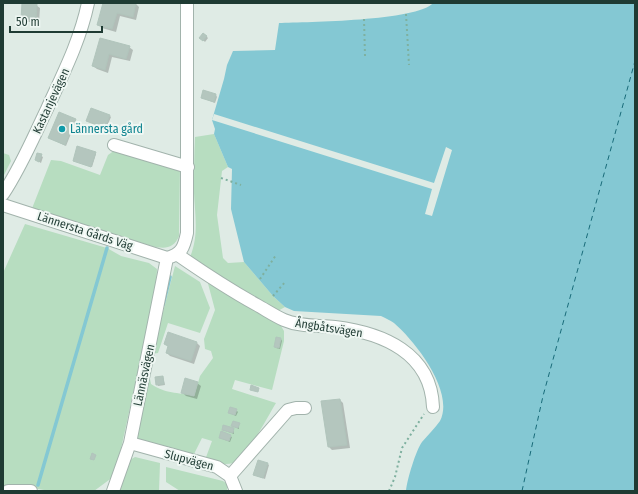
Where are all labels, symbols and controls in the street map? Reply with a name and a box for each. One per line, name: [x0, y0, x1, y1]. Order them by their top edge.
scale bar: [10, 8, 102, 34]
text: 50 m: [16, 15, 40, 29]
street label: Kastanjevägen: [30, 66, 72, 136]
place label: Lännersta gård: [70, 122, 143, 136]
marker: Lännersta gård: [57, 124, 67, 134]
street label: Lännersta Gårds Väg: [36, 209, 135, 253]
street label: Ångbåtsvägen: [294, 314, 364, 340]
street label: Lännäsvägen: [131, 343, 157, 407]
street label: Slupvägen: [163, 447, 215, 473]

